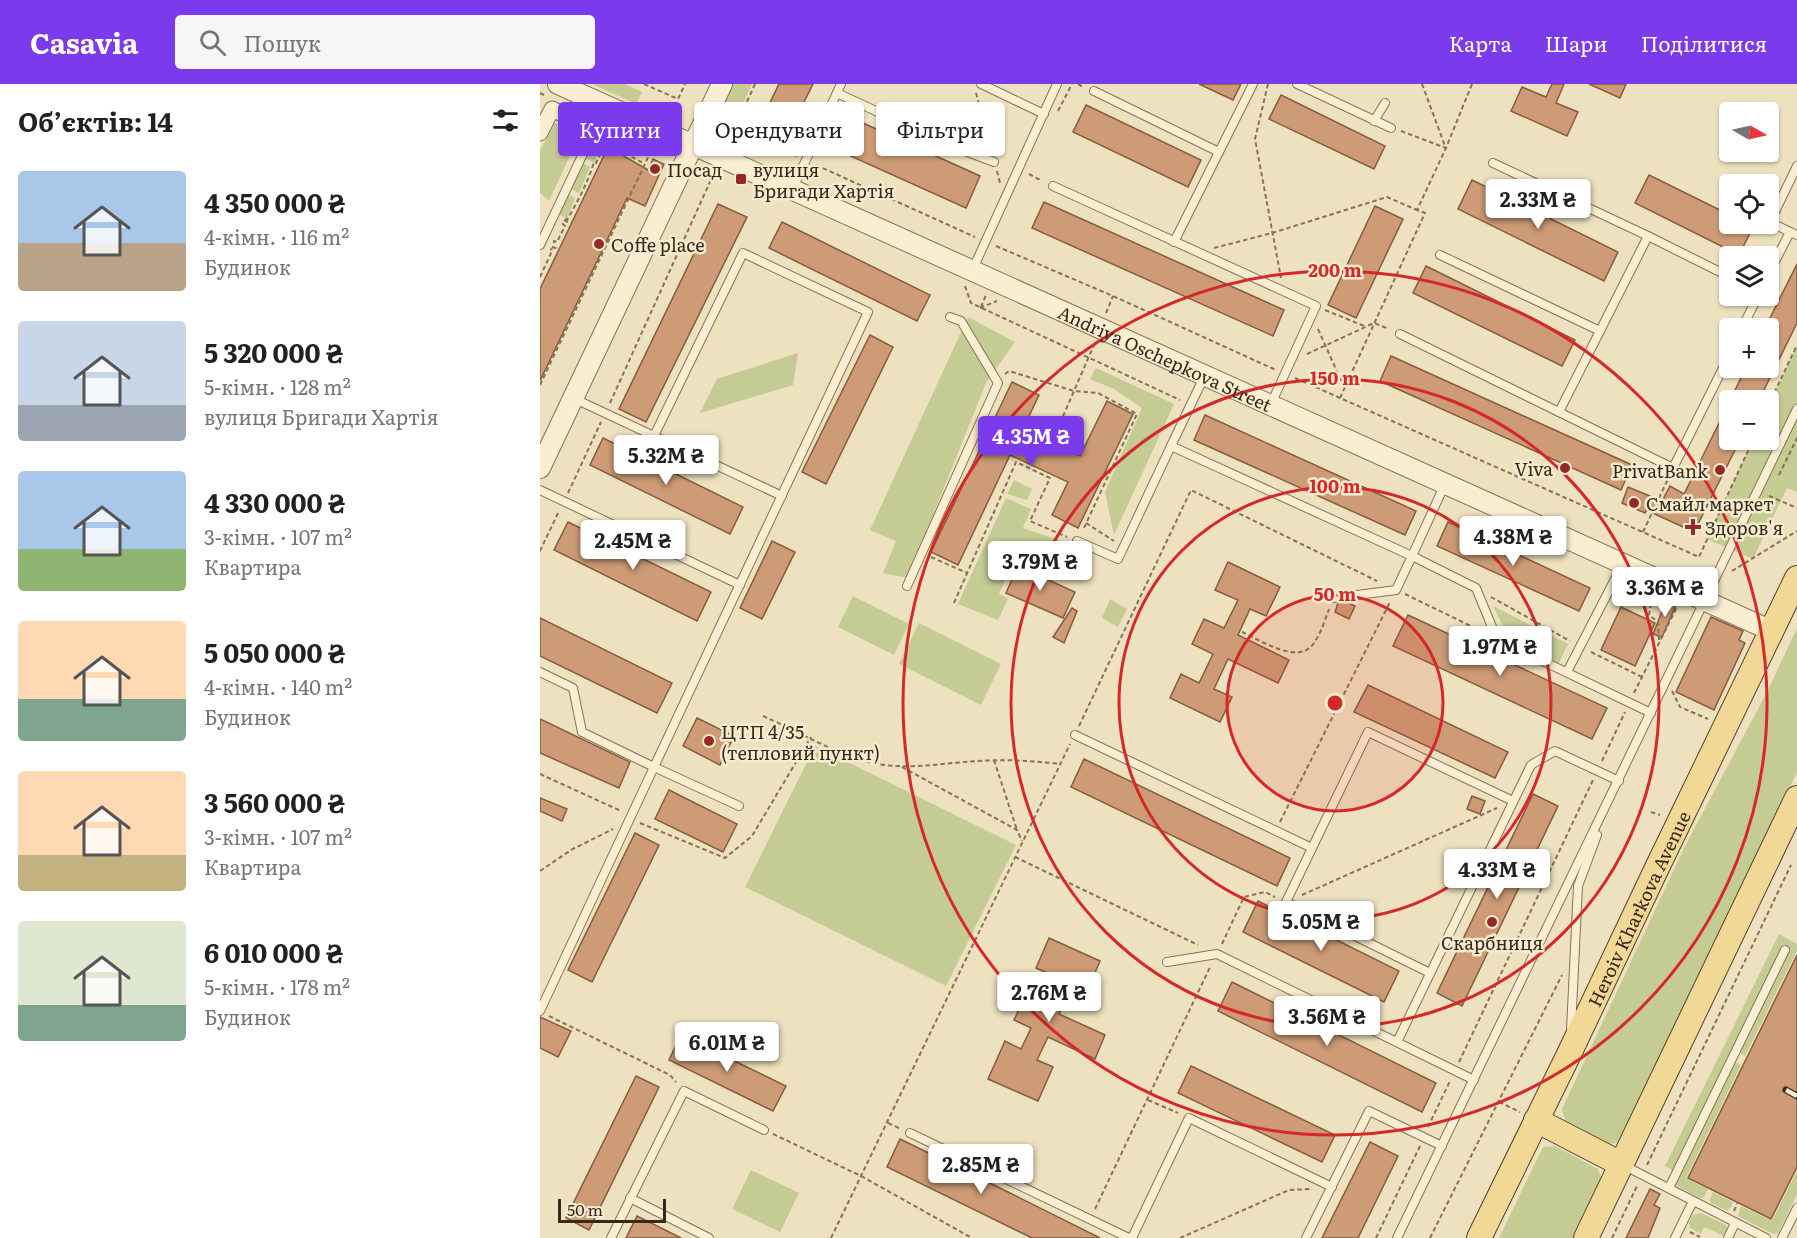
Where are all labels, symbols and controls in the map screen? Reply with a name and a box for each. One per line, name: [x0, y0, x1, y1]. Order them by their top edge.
search box: [175, 15, 595, 69]
text: Casavia: [30, 21, 139, 63]
icon: search: [196, 26, 229, 59]
text: Пошук: [244, 26, 321, 59]
text: Карта: [1449, 27, 1512, 58]
text: Шари: [1545, 27, 1608, 58]
text: Поділитися: [1641, 27, 1767, 58]
text: Об’єктів: 14: [18, 101, 173, 140]
chip: Купити: [558, 102, 682, 156]
chip: Орендувати: [694, 102, 864, 156]
chip: Фільтри: [876, 102, 1005, 156]
north arrow: [1719, 102, 1779, 162]
map controls: [1719, 102, 1779, 450]
icon: filters: [489, 104, 522, 137]
place label: Посад: [667, 156, 722, 183]
place label: вулиця Бригади Хартія: [753, 156, 894, 204]
marker: Посад: [648, 162, 662, 176]
marker: вулиця Бригади Хартія: [734, 172, 748, 186]
button: locate: [1719, 174, 1779, 234]
pin: 2.33M ₴: [1483, 179, 1593, 230]
text: 4 350 000 ₴: [204, 182, 346, 221]
text: 2.33M ₴: [1500, 183, 1576, 213]
icon: home: [66, 195, 138, 267]
text: 4-кімн. · 116 m²: [204, 221, 349, 251]
place label: Coffe place: [611, 231, 705, 258]
marker: Coffe place: [592, 237, 606, 251]
button: layers: [1719, 246, 1779, 306]
text: Будинок: [204, 251, 291, 281]
text: 200 m: [1308, 256, 1362, 283]
street label: Andriya Oschepkova Street: [1054, 298, 1277, 418]
button: +: [1719, 318, 1779, 378]
text: 5 320 000 ₴: [204, 332, 344, 371]
icon: home: [66, 345, 138, 417]
text: 150 m: [1310, 364, 1360, 391]
text: 5-кімн. · 128 m²: [204, 371, 351, 401]
button: −: [1719, 390, 1779, 450]
text: вулиця Бригади Хартія: [204, 401, 439, 431]
pin: 4.35M ₴: [976, 416, 1086, 467]
text: 4.35M ₴: [992, 420, 1070, 450]
pin: 5.32M ₴: [611, 435, 721, 486]
text: 5.32M ₴: [628, 439, 704, 469]
place label: Viva: [1514, 455, 1553, 482]
place label: PrivatBank: [1612, 457, 1709, 484]
marker: Viva: [1558, 461, 1572, 475]
marker: PrivatBank: [1713, 463, 1727, 477]
text: 100 m: [1309, 472, 1361, 499]
text: 4 330 000 ₴: [204, 482, 346, 521]
place label: Смайл маркет: [1646, 490, 1774, 517]
icon: home: [66, 495, 138, 567]
marker: Смайл маркет: [1627, 496, 1641, 510]
place label: Здоров'я: [1705, 514, 1783, 541]
pin: 4.38M ₴: [1458, 516, 1568, 567]
pin: 2.45M ₴: [578, 520, 688, 571]
text: 4.38M ₴: [1473, 520, 1553, 550]
marker: Здоров'я: [1686, 520, 1700, 534]
text: 3-кімн. · 107 m²: [204, 521, 352, 551]
text: 2.45M ₴: [594, 524, 672, 554]
pin: 3.79M ₴: [985, 541, 1095, 592]
text: 3.79M ₴: [1002, 545, 1078, 575]
text: Квартира: [204, 551, 301, 581]
pin: 3.36M ₴: [1610, 567, 1720, 618]
text: 3.36M ₴: [1626, 571, 1704, 601]
text: 50 m: [1314, 580, 1356, 607]
pin: 1.97M ₴: [1445, 626, 1555, 677]
text: 1.97M ₴: [1463, 630, 1537, 660]
text: 5 050 000 ₴: [204, 632, 346, 671]
icon: home: [66, 645, 138, 717]
text: 4-кімн. · 140 m²: [204, 671, 352, 701]
centre of rings: [1325, 693, 1345, 713]
text: Будинок: [204, 701, 291, 731]
place label: ЦТП 4/35 (тепловий пункт): [721, 718, 880, 766]
marker: ЦТП 4/35 (тепловий пункт): [702, 734, 716, 748]
text: 3 560 000 ₴: [204, 782, 345, 821]
icon: home: [66, 795, 138, 867]
street label: Heroiv Kharkova Avenue: [1580, 806, 1696, 1011]
text: 3-кімн. · 107 m²: [204, 821, 352, 851]
pin: 4.33M ₴: [1442, 849, 1552, 900]
text: Квартира: [204, 851, 301, 881]
text: 4.33M ₴: [1458, 853, 1536, 883]
pin: 5.05M ₴: [1266, 901, 1376, 952]
text: 5.05M ₴: [1282, 905, 1360, 935]
marker: Скарбниця: [1485, 915, 1499, 929]
place label: Скарбниця: [1441, 929, 1543, 956]
text: 6 010 000 ₴: [204, 932, 344, 971]
icon: home: [66, 945, 138, 1017]
text: 5-кімн. · 178 m²: [204, 971, 350, 1001]
pin: 2.76M ₴: [994, 972, 1104, 1023]
text: 2.76M ₴: [1011, 976, 1087, 1006]
pin: 3.56M ₴: [1272, 996, 1382, 1047]
text: 3.56M ₴: [1288, 1000, 1366, 1030]
text: Будинок: [204, 1001, 291, 1031]
pin: 6.01M ₴: [672, 1022, 782, 1073]
text: 6.01M ₴: [689, 1026, 765, 1056]
pin: 2.85M ₴: [926, 1144, 1036, 1195]
text: 2.85M ₴: [942, 1148, 1020, 1178]
scale bar: [558, 1196, 666, 1224]
text: 50 m: [567, 1197, 603, 1221]

